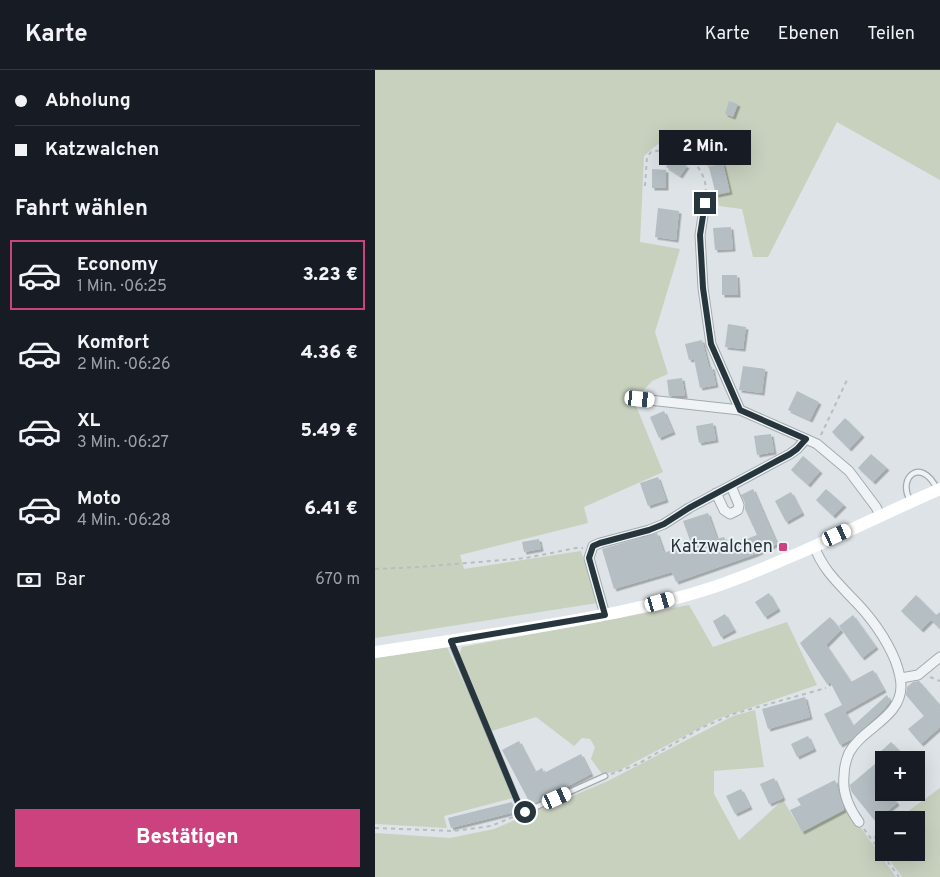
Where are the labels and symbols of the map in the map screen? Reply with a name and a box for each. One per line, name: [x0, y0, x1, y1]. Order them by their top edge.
callout: 2 Min.: [659, 131, 751, 166]
route end: [694, 192, 716, 214]
car: [624, 390, 655, 408]
car: [820, 522, 853, 548]
place label: Katzwalchen: [670, 536, 773, 559]
marker: Katzwalchen: [777, 541, 789, 553]
car: [643, 591, 676, 613]
car: [540, 785, 573, 811]
route start: [514, 801, 536, 823]

